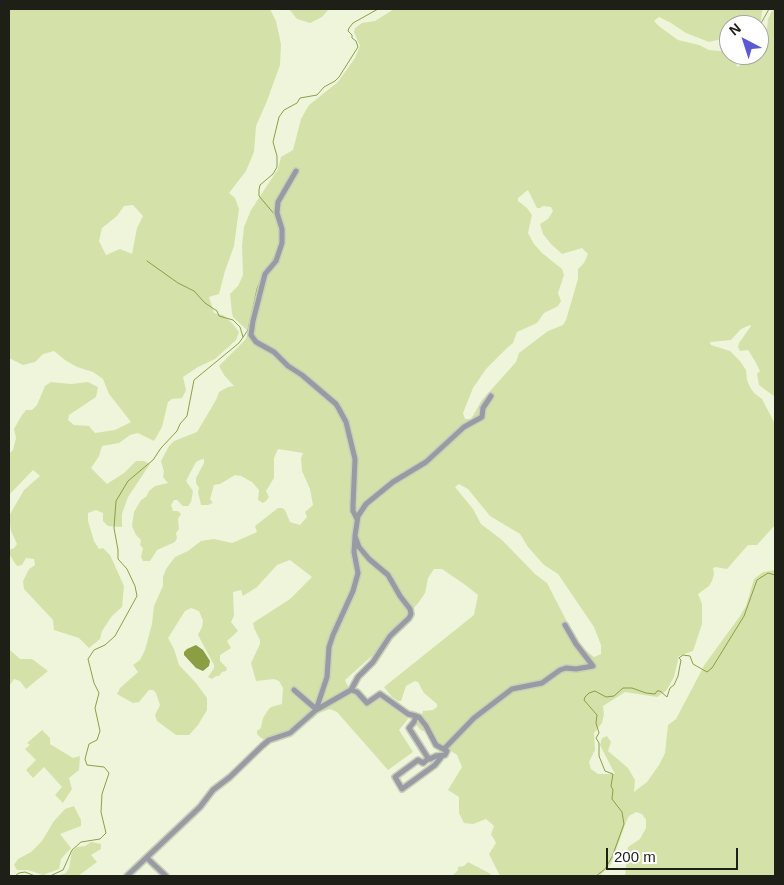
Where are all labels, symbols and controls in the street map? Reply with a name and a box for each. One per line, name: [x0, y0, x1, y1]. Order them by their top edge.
north arrow: [719, 15, 769, 65]
text: N: [726, 20, 744, 39]
scale bar: [609, 838, 742, 870]
text: 200 m: [614, 848, 656, 865]

